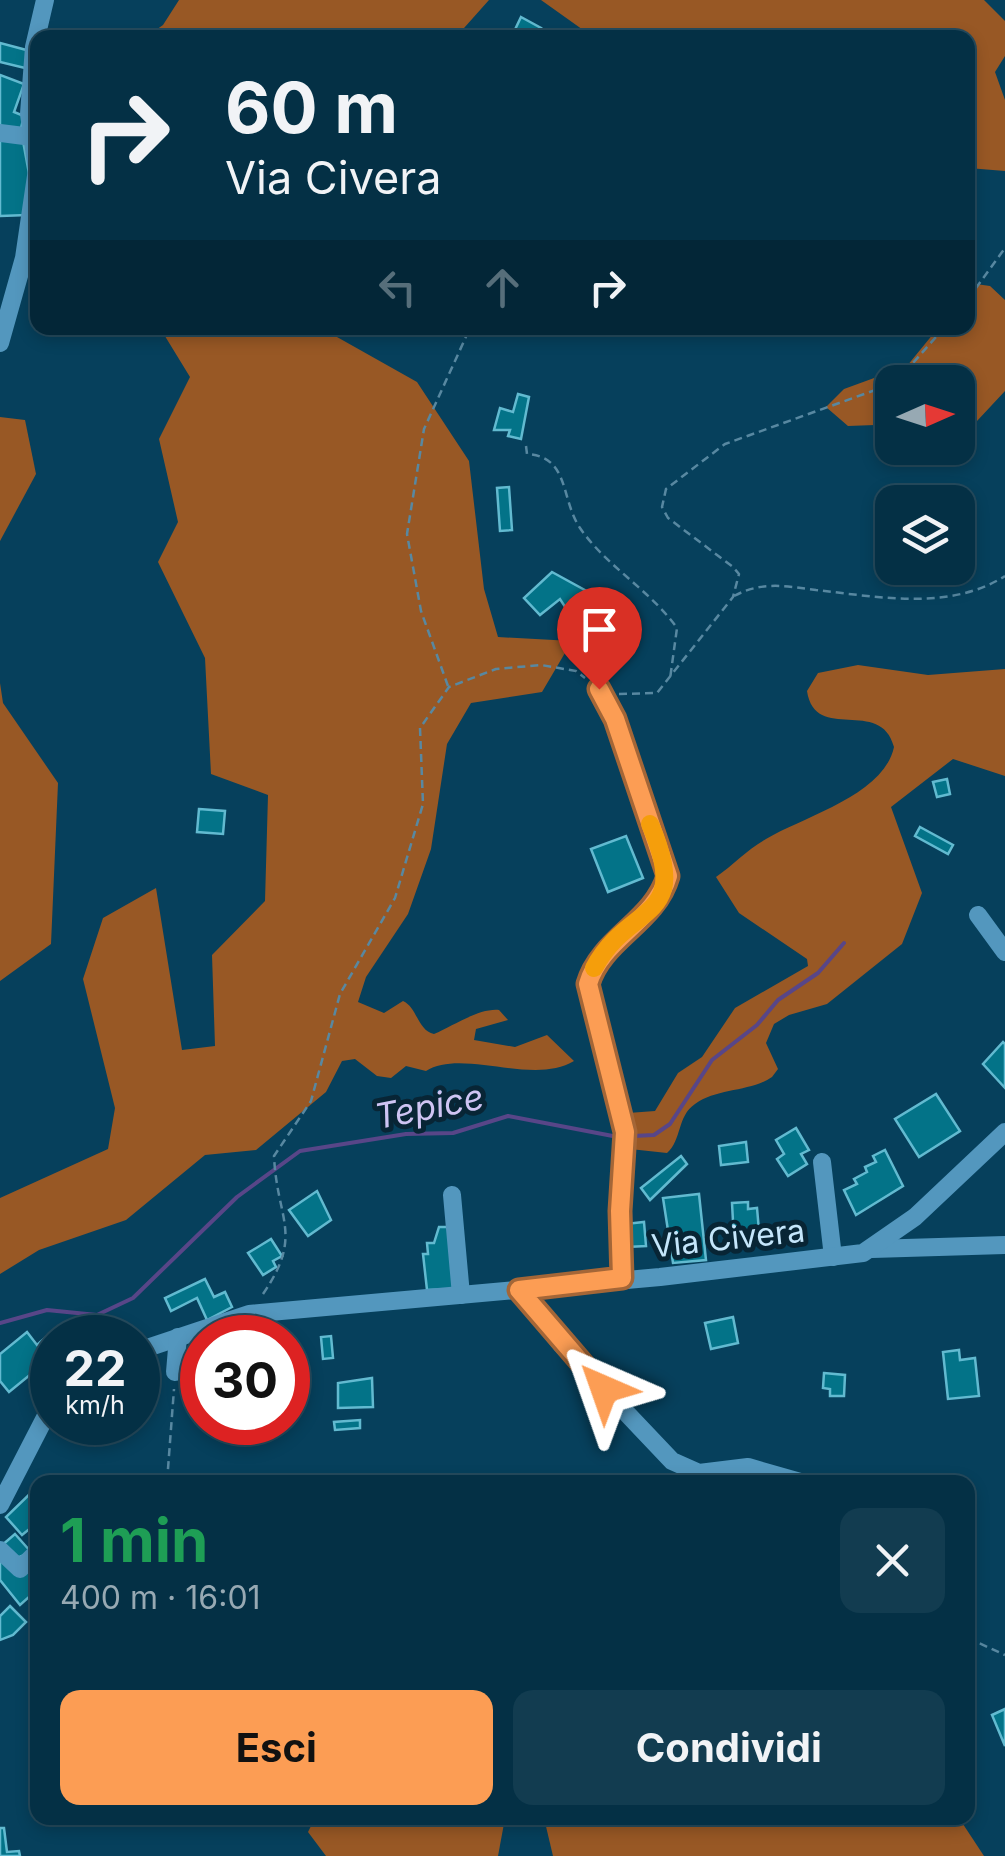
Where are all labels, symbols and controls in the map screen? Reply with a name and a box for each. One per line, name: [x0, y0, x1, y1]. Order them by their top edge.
text: 60 m: [225, 65, 398, 150]
icon: right: [60, 70, 190, 200]
text: Via Civera: [225, 150, 442, 205]
icon: left: [370, 260, 425, 315]
icon: ahead: [475, 260, 530, 315]
icon: right: [580, 260, 635, 315]
north arrow: [875, 365, 975, 465]
map controls: [875, 365, 975, 585]
button: layers: [875, 485, 975, 585]
pin: [557, 587, 642, 690]
icon: arrive: [572, 602, 627, 657]
water label: Tepice: [371, 1075, 487, 1137]
street label: Via Civera: [649, 1211, 807, 1265]
speed limit sign: 30: [180, 1315, 310, 1445]
position arrow: [552, 1337, 656, 1441]
text: 22: [64, 1338, 127, 1398]
text: km/h: [65, 1390, 125, 1420]
text: 1 min: [60, 1504, 208, 1576]
button: close: [840, 1508, 945, 1613]
text: 400 m · 16:01: [60, 1578, 261, 1617]
button: Esci: [60, 1690, 493, 1805]
button: Condividi: [513, 1690, 945, 1805]

